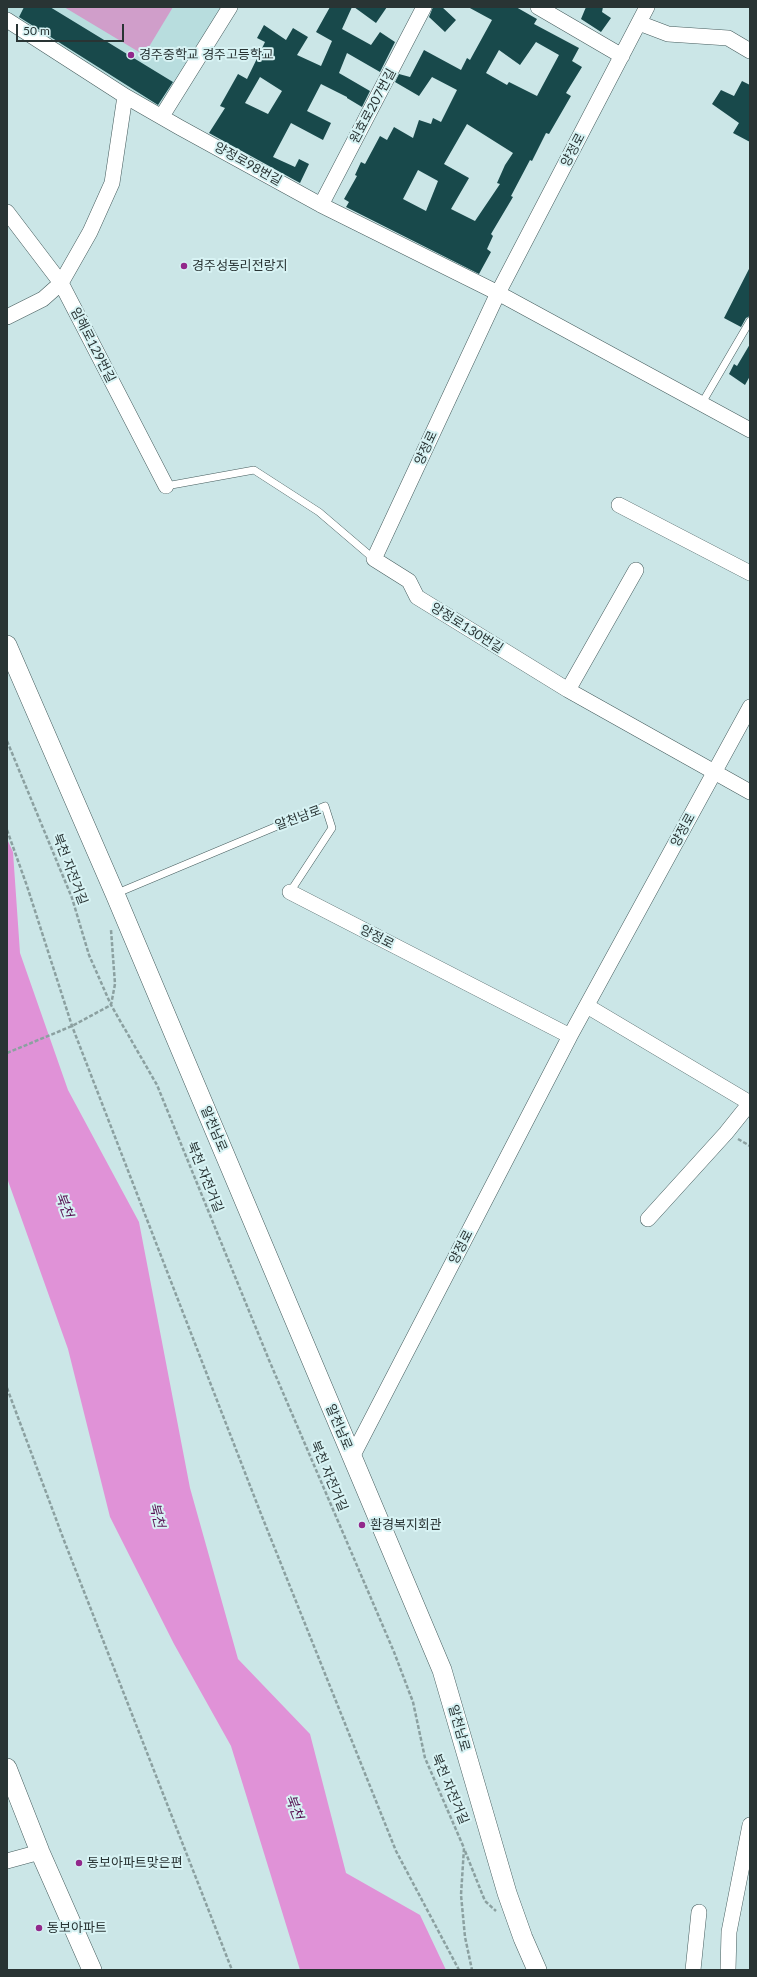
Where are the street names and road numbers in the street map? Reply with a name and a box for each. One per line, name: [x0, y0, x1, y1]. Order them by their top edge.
street label: 원효로207번길: [347, 66, 399, 146]
street label: 양정로: [558, 130, 588, 170]
street label: 양정로98번길: [211, 139, 285, 189]
street label: 임해로129번길: [67, 305, 119, 385]
street label: 양정로: [411, 428, 441, 468]
street label: 양정로130번길: [428, 600, 506, 656]
street label: 알천남로: [273, 802, 323, 834]
street label: 양정로: [667, 811, 699, 849]
street label: 북천 자전거길: [49, 831, 91, 907]
street label: 양정로: [357, 922, 397, 952]
street label: 알천남로: [197, 1104, 231, 1154]
street label: 북천 자전거길: [184, 1139, 226, 1215]
street label: 양정로: [446, 1227, 476, 1267]
street label: 알천남로: [322, 1402, 356, 1452]
street label: 북천 자전거길: [307, 1438, 351, 1514]
street label: 알천남로: [445, 1703, 473, 1753]
street label: 북천 자전거길: [428, 1751, 472, 1827]

